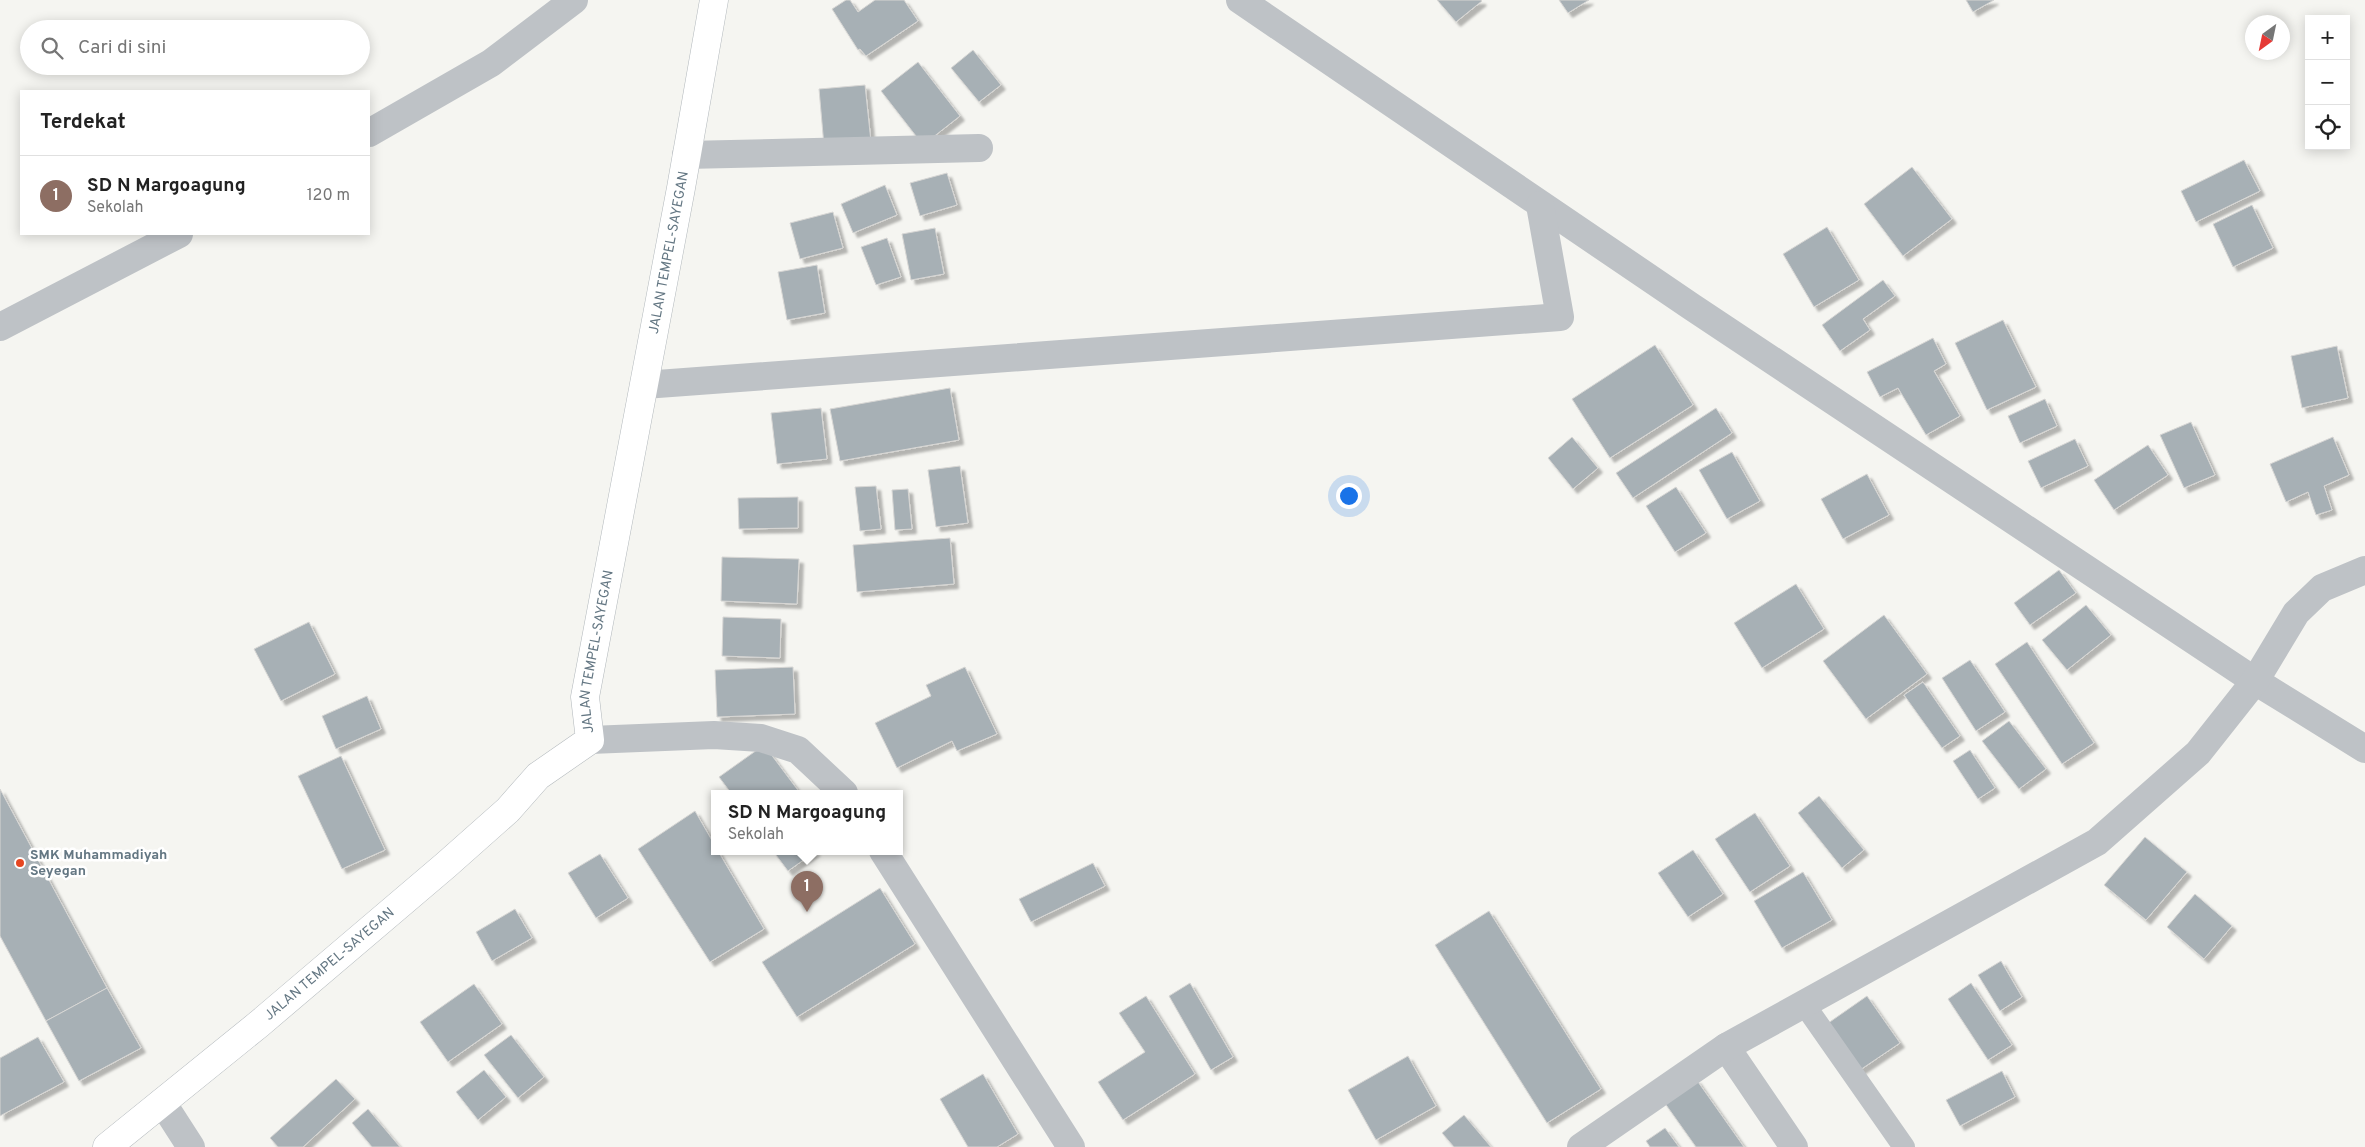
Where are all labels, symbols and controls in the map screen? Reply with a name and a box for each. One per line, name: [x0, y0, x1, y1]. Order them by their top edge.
north arrow: [2245, 15, 2290, 60]
map controls: [2305, 15, 2350, 150]
button: +: [2305, 15, 2350, 60]
search box: [20, 20, 370, 75]
icon: search: [38, 34, 66, 62]
text: Cari di sini: [78, 36, 166, 60]
button: −: [2305, 60, 2350, 105]
button: locate: [2305, 105, 2350, 150]
text: Terdekat: [40, 109, 126, 136]
street label: JALAN TEMPEL-SAYEGAN: [645, 170, 692, 335]
text: SD N Margoagung: [87, 174, 246, 198]
text: 1: [53, 186, 59, 206]
text: 120 m: [307, 186, 350, 206]
text: Sekolah: [87, 198, 143, 218]
your location: [1336, 483, 1362, 509]
street label: JALAN TEMPEL-SAYEGAN: [576, 569, 617, 734]
popup: [711, 790, 903, 855]
text: SD N Margoagung: [728, 801, 886, 825]
text: Sekolah: [728, 825, 784, 845]
place label: SMK Muhammadiyah Seyegan: [30, 847, 167, 880]
marker: SMK Muhammadiyah Seyegan: [14, 857, 26, 869]
pin: 1: [791, 871, 823, 912]
street label: JALAN TEMPEL-SAYEGAN: [261, 904, 398, 1024]

